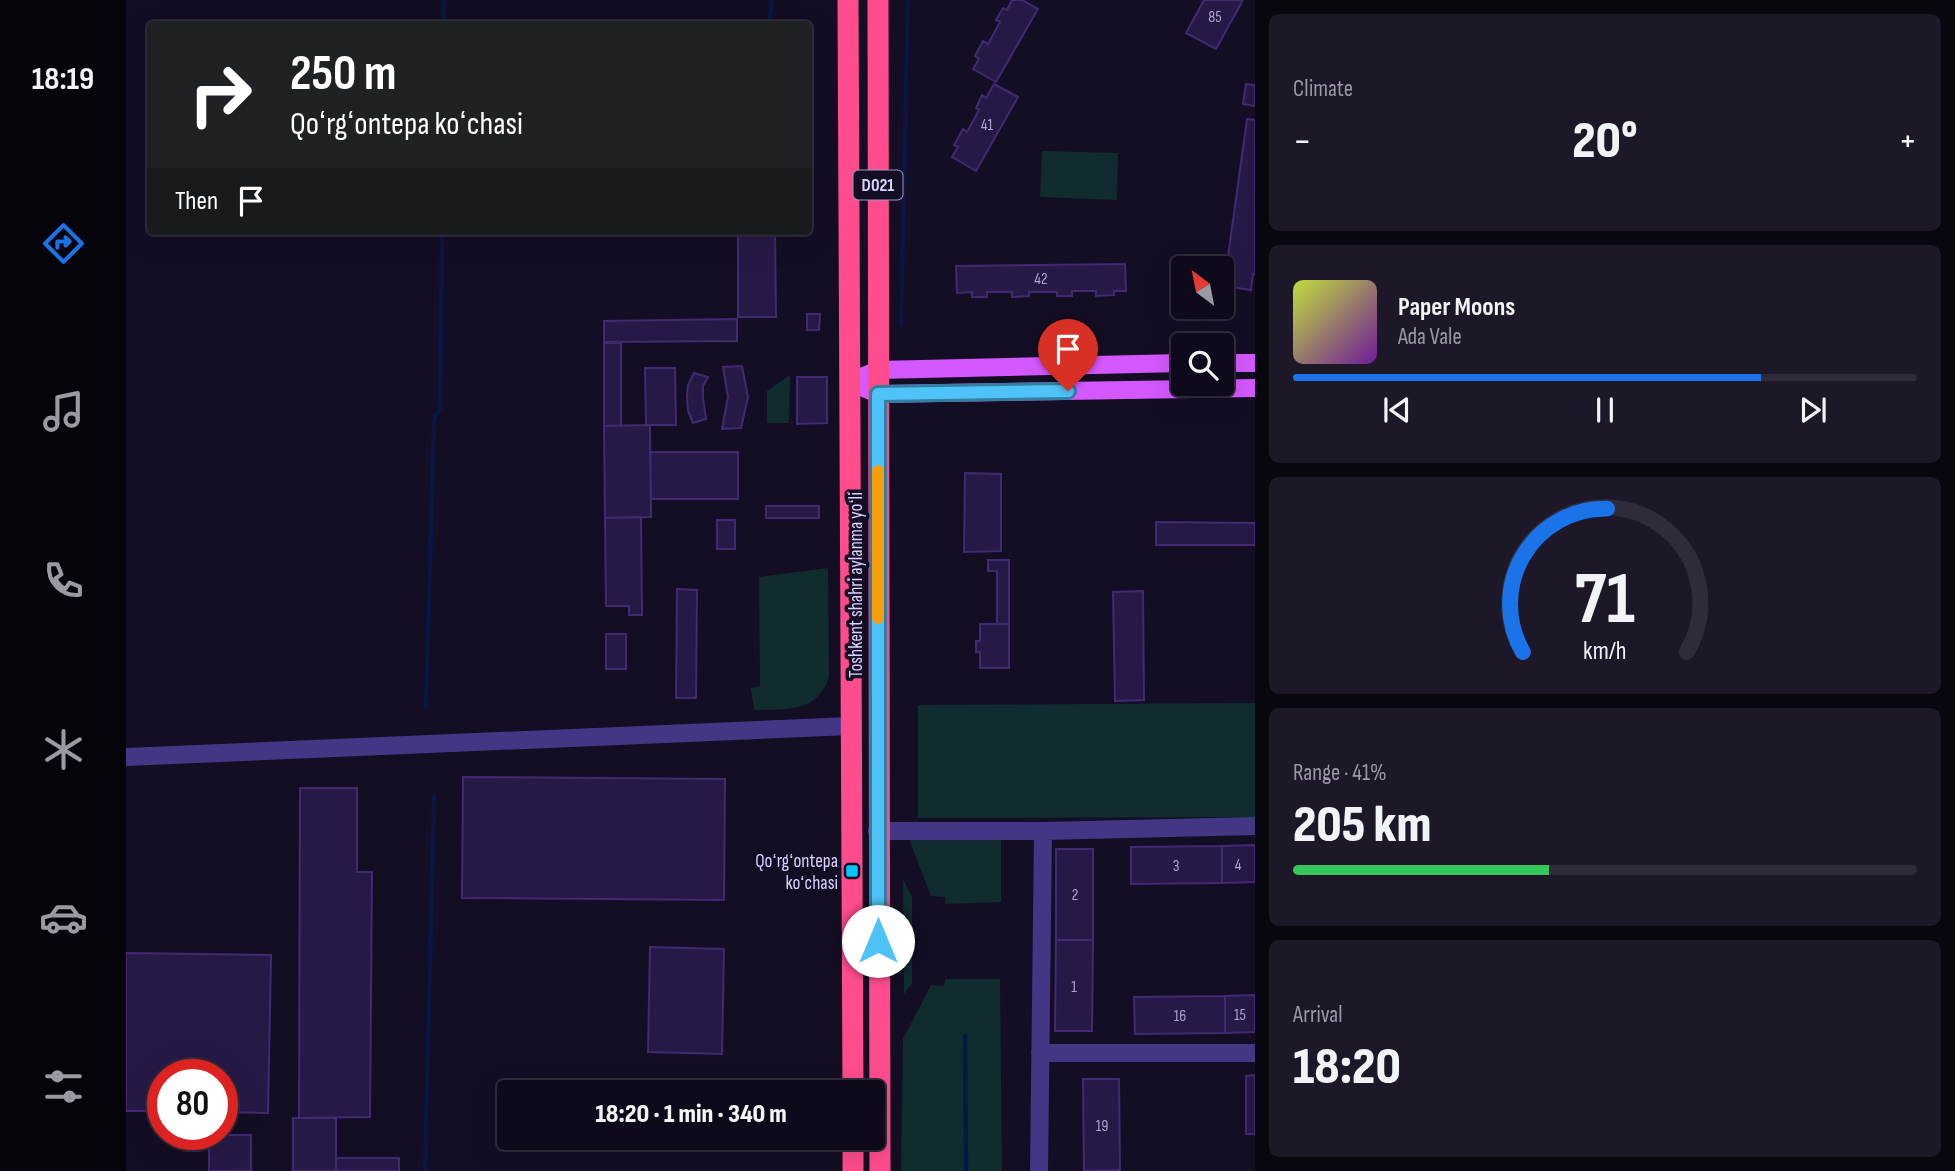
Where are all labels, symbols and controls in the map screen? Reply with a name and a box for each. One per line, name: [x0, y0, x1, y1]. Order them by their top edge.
house number: 85: [1208, 8, 1222, 27]
text: 250 m: [290, 45, 396, 104]
icon: right: [175, 49, 266, 140]
text: 18:19: [32, 60, 94, 99]
text: Climate: [1293, 75, 1353, 103]
text: Qoʻrgʻontepa koʻchasi: [290, 105, 523, 144]
text: 20°: [1572, 110, 1638, 173]
house number: 41: [981, 116, 994, 135]
text: −: [1293, 119, 1312, 164]
text: +: [1898, 119, 1917, 164]
road number: D021: [854, 170, 902, 200]
icon: arrive: [232, 182, 270, 220]
text: Then: [175, 186, 218, 217]
icon: directions: [39, 219, 88, 268]
north arrow: [1171, 256, 1234, 318]
map controls: [1171, 256, 1234, 396]
house number: 42: [1034, 270, 1048, 289]
text: Paper Moons: [1398, 292, 1515, 323]
pin: [1038, 319, 1098, 391]
text: Ada Vale: [1398, 323, 1462, 351]
icon: arrive: [1049, 330, 1087, 368]
button: search: [1171, 333, 1234, 396]
icon: music: [39, 387, 88, 436]
icon: previous: [1378, 391, 1416, 429]
icon: pause: [1586, 391, 1624, 429]
icon: next: [1794, 391, 1832, 429]
street label: Toshkent shahri aylanma yoʻli: [845, 492, 868, 678]
icon: phone: [39, 556, 88, 605]
text: 71: [1575, 556, 1635, 644]
text: km/h: [1583, 635, 1627, 666]
icon: climate: [39, 725, 88, 774]
text: Range · 41%: [1293, 759, 1387, 787]
text: 205 km: [1293, 794, 1431, 857]
place label: Qoʻrgʻontepa koʻchasi: [755, 850, 838, 895]
house number: 4: [1235, 856, 1242, 875]
house number: 3: [1173, 857, 1179, 876]
marker: Qoʻrgʻontepa koʻchasi: [844, 863, 860, 879]
house number: 2: [1072, 886, 1078, 905]
icon: car: [39, 893, 88, 942]
position arrow: [841, 904, 915, 978]
house number: 1: [1071, 978, 1077, 997]
text: Arrival: [1293, 1001, 1342, 1029]
house number: 15: [1234, 1006, 1246, 1025]
house number: 16: [1174, 1007, 1186, 1026]
text: 18:20: [1293, 1036, 1401, 1099]
speed limit sign: 80: [147, 1059, 238, 1150]
icon: filters: [39, 1062, 88, 1111]
text: 18:20 · 1 min · 340 m: [595, 1099, 787, 1130]
house number: 19: [1096, 1117, 1108, 1136]

